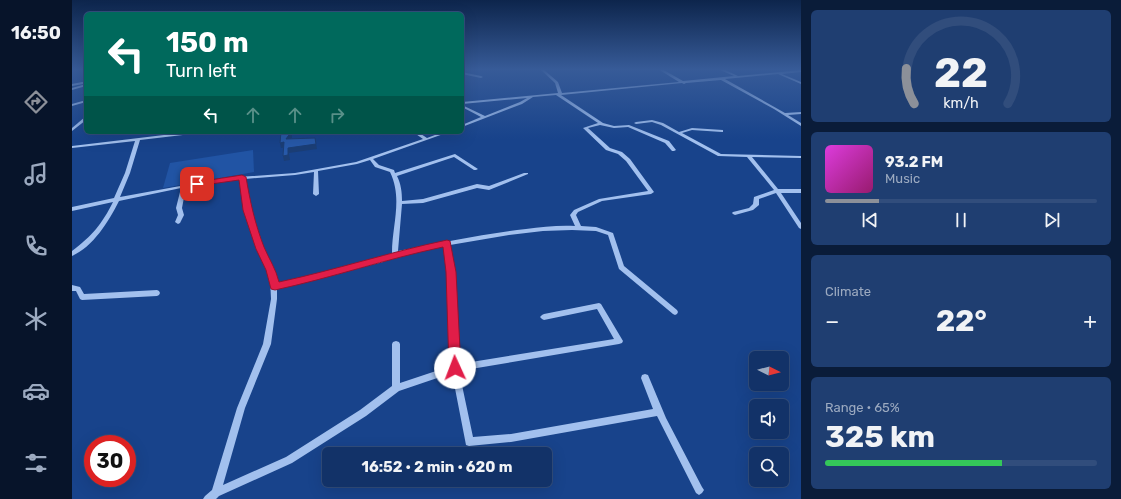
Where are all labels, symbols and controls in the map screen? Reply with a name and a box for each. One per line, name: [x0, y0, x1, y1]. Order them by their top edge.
text: 16:50: [11, 22, 61, 44]
text: 150 m: [166, 26, 249, 59]
icon: left: [100, 28, 152, 80]
text: 22: [934, 48, 988, 97]
text: Turn left: [166, 60, 236, 82]
icon: directions: [22, 88, 50, 116]
text: km/h: [943, 95, 979, 112]
icon: left: [200, 104, 222, 126]
icon: ahead: [242, 104, 264, 126]
icon: ahead: [284, 104, 306, 126]
icon: right: [326, 104, 348, 126]
text: 93.2 FM: [885, 153, 943, 171]
icon: music: [22, 160, 50, 188]
pin: [180, 167, 214, 201]
text: Music: [885, 171, 920, 186]
icon: arrive: [186, 173, 208, 195]
icon: previous: [859, 209, 881, 231]
icon: pause: [950, 209, 972, 231]
icon: next: [1041, 209, 1063, 231]
icon: phone: [22, 232, 50, 260]
text: Climate: [825, 284, 871, 299]
text: 22°: [936, 303, 987, 339]
icon: climate: [22, 305, 50, 333]
text: −: [825, 308, 839, 335]
text: +: [1083, 308, 1097, 335]
position arrow: [434, 347, 476, 389]
north arrow: [749, 351, 789, 391]
map controls: [749, 351, 789, 487]
icon: car: [22, 377, 50, 405]
button: sound: [749, 399, 789, 439]
text: Range · 65%: [825, 400, 900, 415]
text: 325 km: [825, 419, 935, 455]
speed limit sign: 30: [84, 435, 136, 487]
button: search: [749, 447, 789, 487]
icon: filters: [22, 449, 50, 477]
text: 16:52 · 2 min · 620 m: [362, 458, 513, 476]

